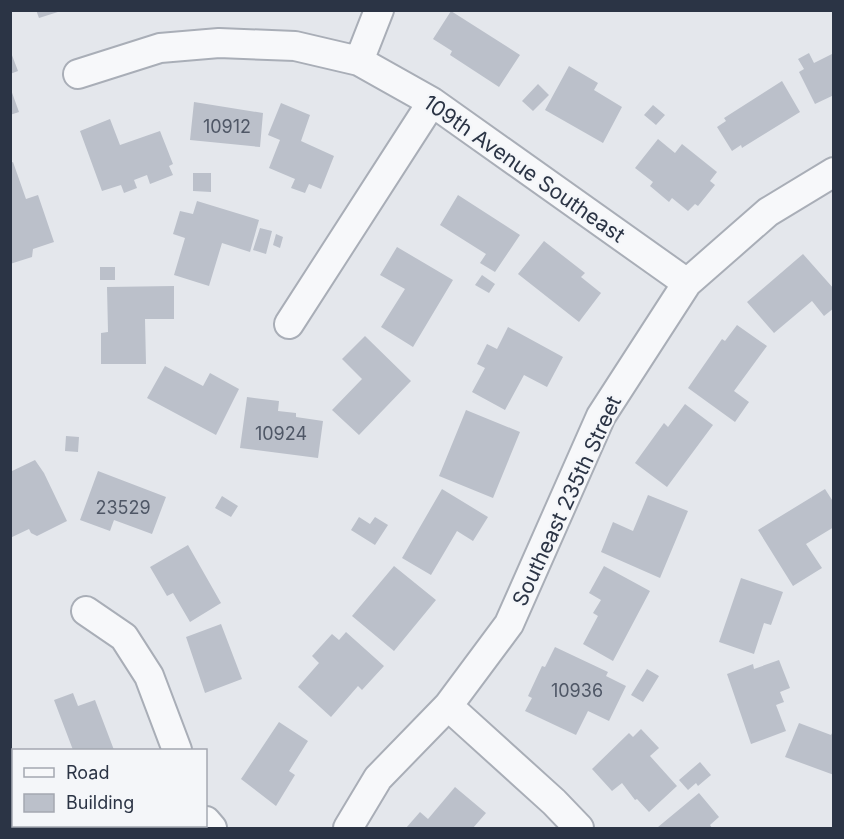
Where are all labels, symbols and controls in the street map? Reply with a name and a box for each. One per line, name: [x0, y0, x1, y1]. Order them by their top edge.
street label: 109th Avenue Southeast: [419, 90, 630, 248]
house number: 10912: [203, 116, 251, 137]
street label: Southeast 235th Street: [507, 392, 626, 610]
house number: 10924: [255, 423, 307, 444]
house number: 23529: [95, 497, 151, 518]
house number: 10936: [551, 680, 603, 701]
legend: [12, 749, 207, 827]
text: Road: [66, 762, 109, 783]
text: Building: [66, 792, 134, 813]

